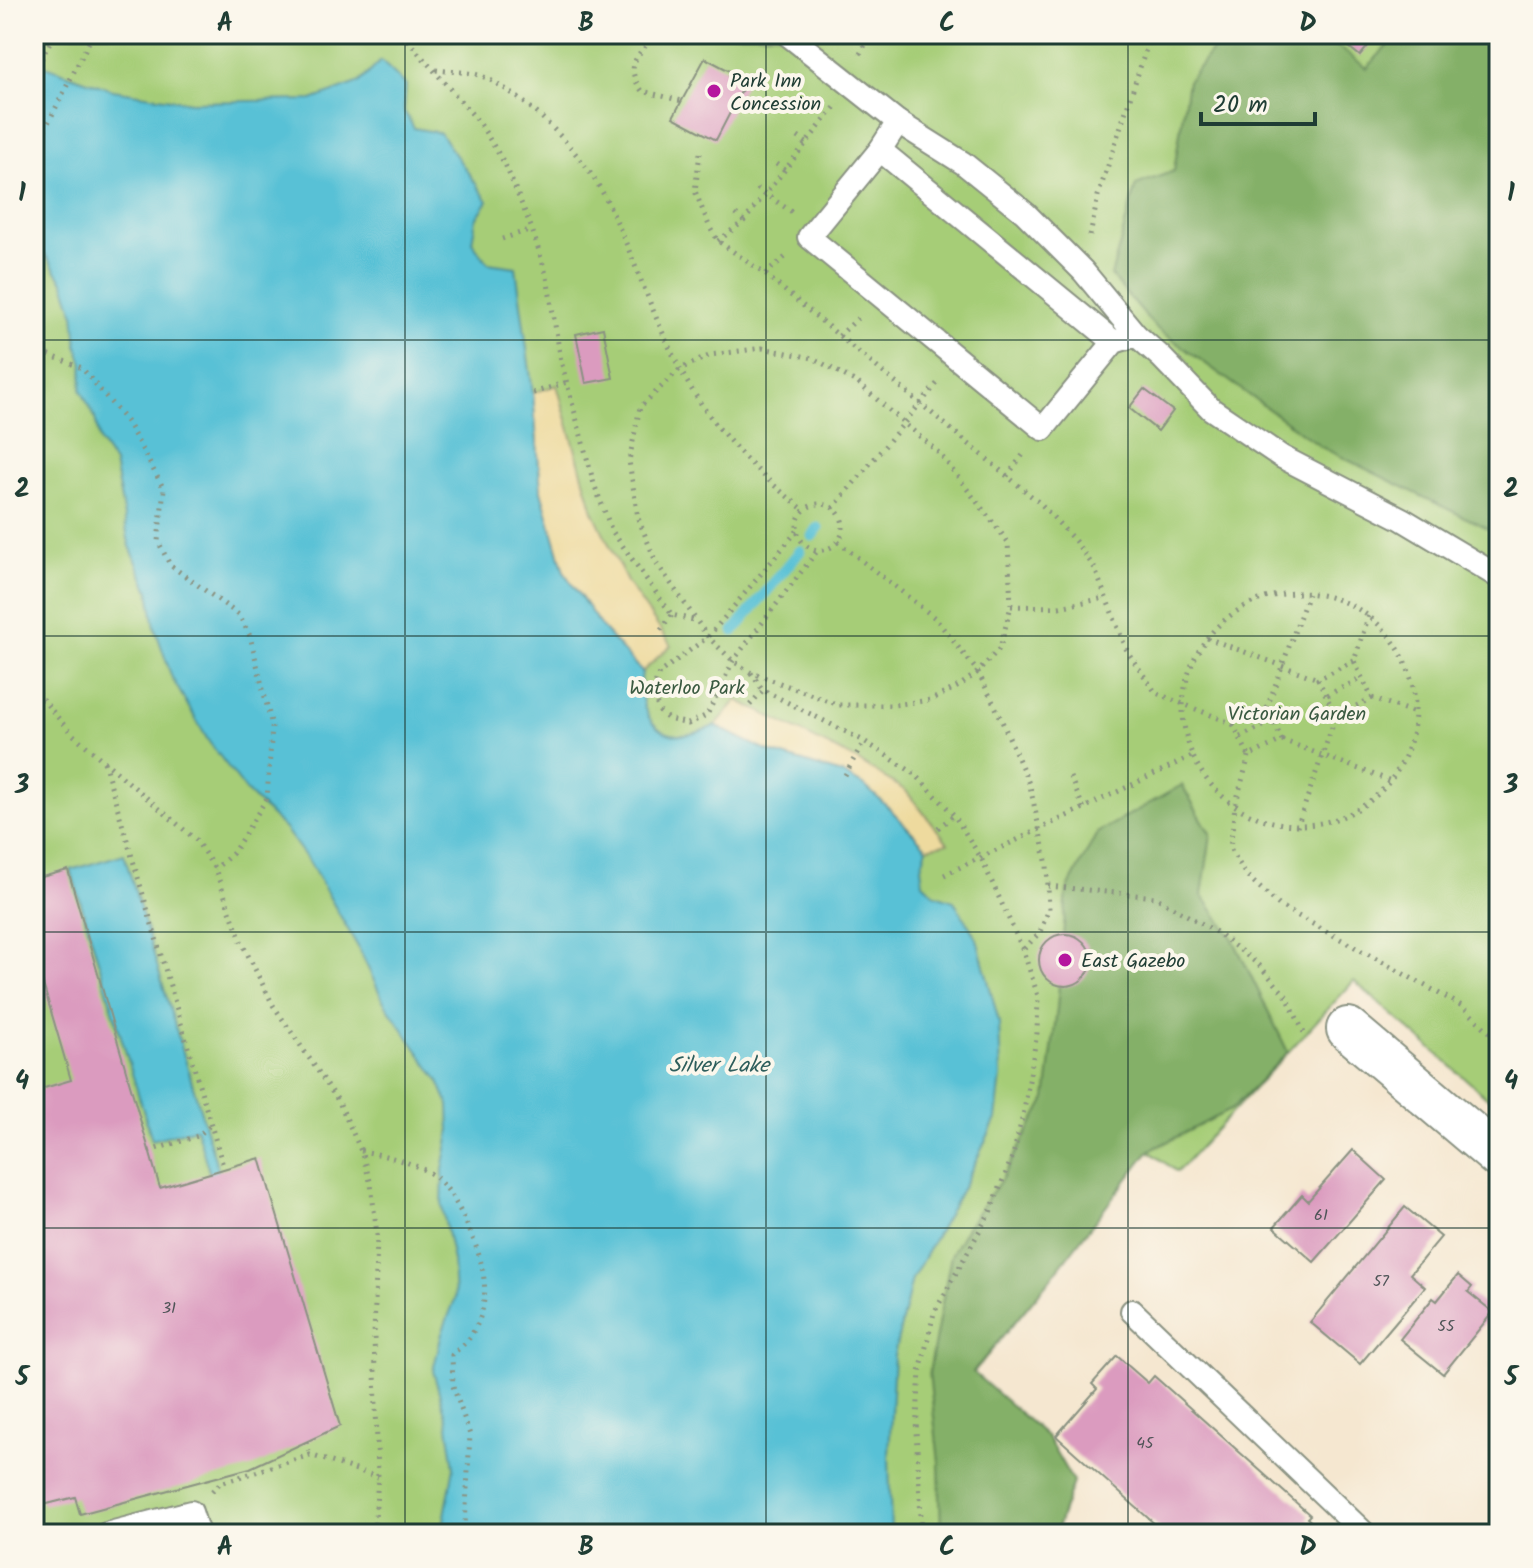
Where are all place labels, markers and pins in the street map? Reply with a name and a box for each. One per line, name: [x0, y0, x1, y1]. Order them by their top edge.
place label: Park Inn Concession: [730, 66, 821, 121]
marker: Park Inn Concession: [705, 82, 723, 100]
place label: East Gazebo: [1081, 946, 1185, 978]
marker: East Gazebo: [1056, 951, 1074, 969]

